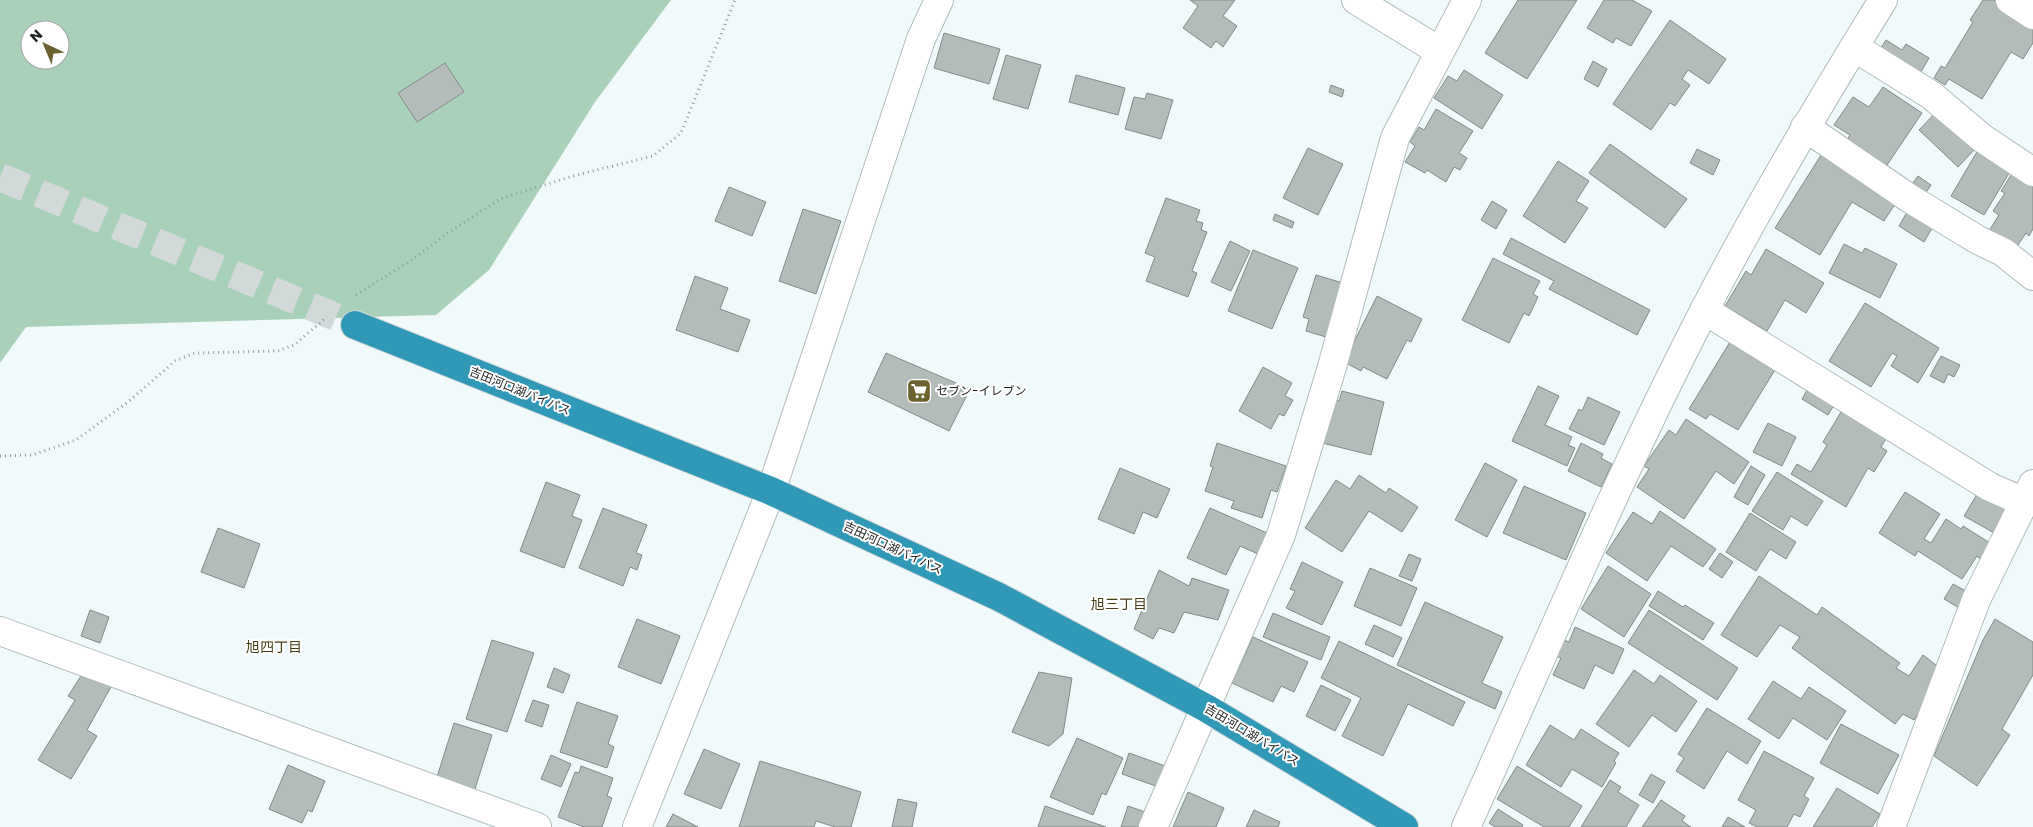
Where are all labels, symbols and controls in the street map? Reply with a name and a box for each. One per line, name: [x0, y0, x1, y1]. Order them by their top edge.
north arrow: [20, 20, 70, 70]
text: N: [25, 25, 47, 46]
street label: 吉田河口湖バイパス: [467, 362, 573, 419]
supermarket icon: セブン-イレブン: [906, 378, 932, 404]
place label: セブン-イレブン: [936, 382, 1027, 399]
street label: 吉田河口湖バイパス: [841, 517, 946, 578]
district label: 旭三丁目: [1091, 594, 1147, 614]
district label: 旭四丁目: [246, 637, 302, 657]
street label: 吉田河口湖バイパス: [1202, 700, 1303, 770]

